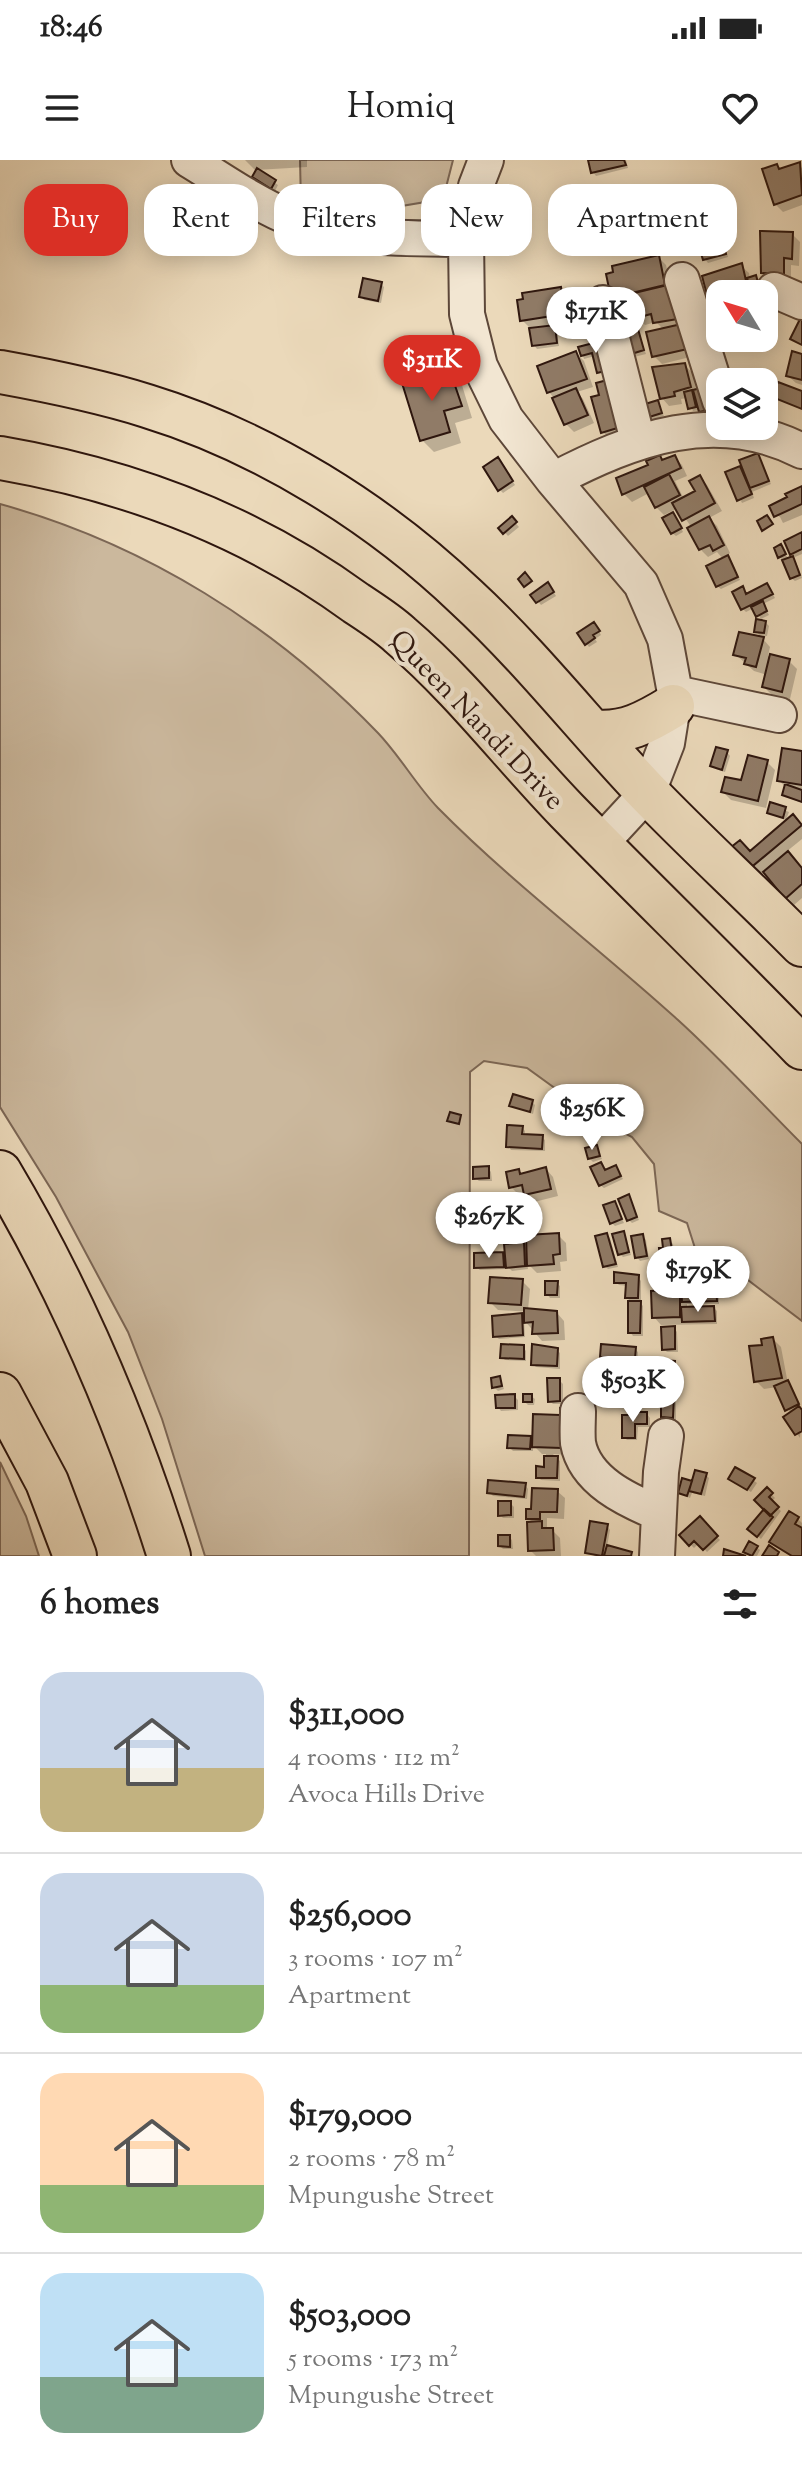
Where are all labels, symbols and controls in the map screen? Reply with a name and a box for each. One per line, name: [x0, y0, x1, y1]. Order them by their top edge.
text: 18:46: [40, 7, 103, 50]
text: Homiq: [347, 82, 455, 134]
icon: menu: [40, 86, 84, 130]
icon: heart: [718, 86, 762, 130]
chip: Buy: [24, 184, 128, 256]
chip: Rent: [144, 184, 258, 256]
chip: Filters: [274, 184, 405, 256]
chip: New: [421, 184, 532, 256]
chip: Apartment: [548, 184, 737, 256]
north arrow: [706, 280, 778, 352]
map controls: [706, 280, 778, 440]
pin: $171K: [540, 287, 652, 355]
text: $171K: [564, 294, 628, 331]
pin: $311K: [376, 335, 488, 403]
text: $311K: [402, 342, 462, 379]
button: layers: [706, 368, 778, 440]
street label: Queen Nandi Drive: [379, 622, 572, 820]
pin: $256K: [536, 1084, 648, 1152]
text: $256K: [559, 1091, 625, 1128]
pin: $267K: [433, 1192, 545, 1260]
text: $267K: [454, 1199, 524, 1236]
pin: $179K: [642, 1246, 754, 1314]
text: $179K: [665, 1253, 731, 1290]
pin: $503K: [577, 1356, 689, 1424]
text: $503K: [600, 1363, 666, 1400]
text: 6 homes: [40, 1580, 159, 1629]
icon: filters: [718, 1582, 762, 1626]
text: $311,000: [288, 1691, 404, 1740]
icon: home: [104, 1704, 200, 1800]
text: 4 rooms · 112 m²: [288, 1740, 460, 1777]
text: Avoca Hills Drive: [288, 1777, 485, 1814]
text: $256,000: [288, 1892, 411, 1941]
icon: home: [104, 1905, 200, 2001]
text: 3 rooms · 107 m²: [288, 1941, 463, 1978]
text: Apartment: [288, 1978, 411, 2015]
text: $179,000: [288, 2092, 412, 2141]
icon: home: [104, 2105, 200, 2201]
text: 2 rooms · 78 m²: [288, 2141, 455, 2178]
text: Mpungushe Street: [288, 2178, 494, 2215]
text: $503,000: [288, 2292, 411, 2341]
icon: home: [104, 2305, 200, 2401]
text: 5 rooms · 173 m²: [288, 2341, 458, 2378]
text: Mpungushe Street: [288, 2378, 494, 2415]

